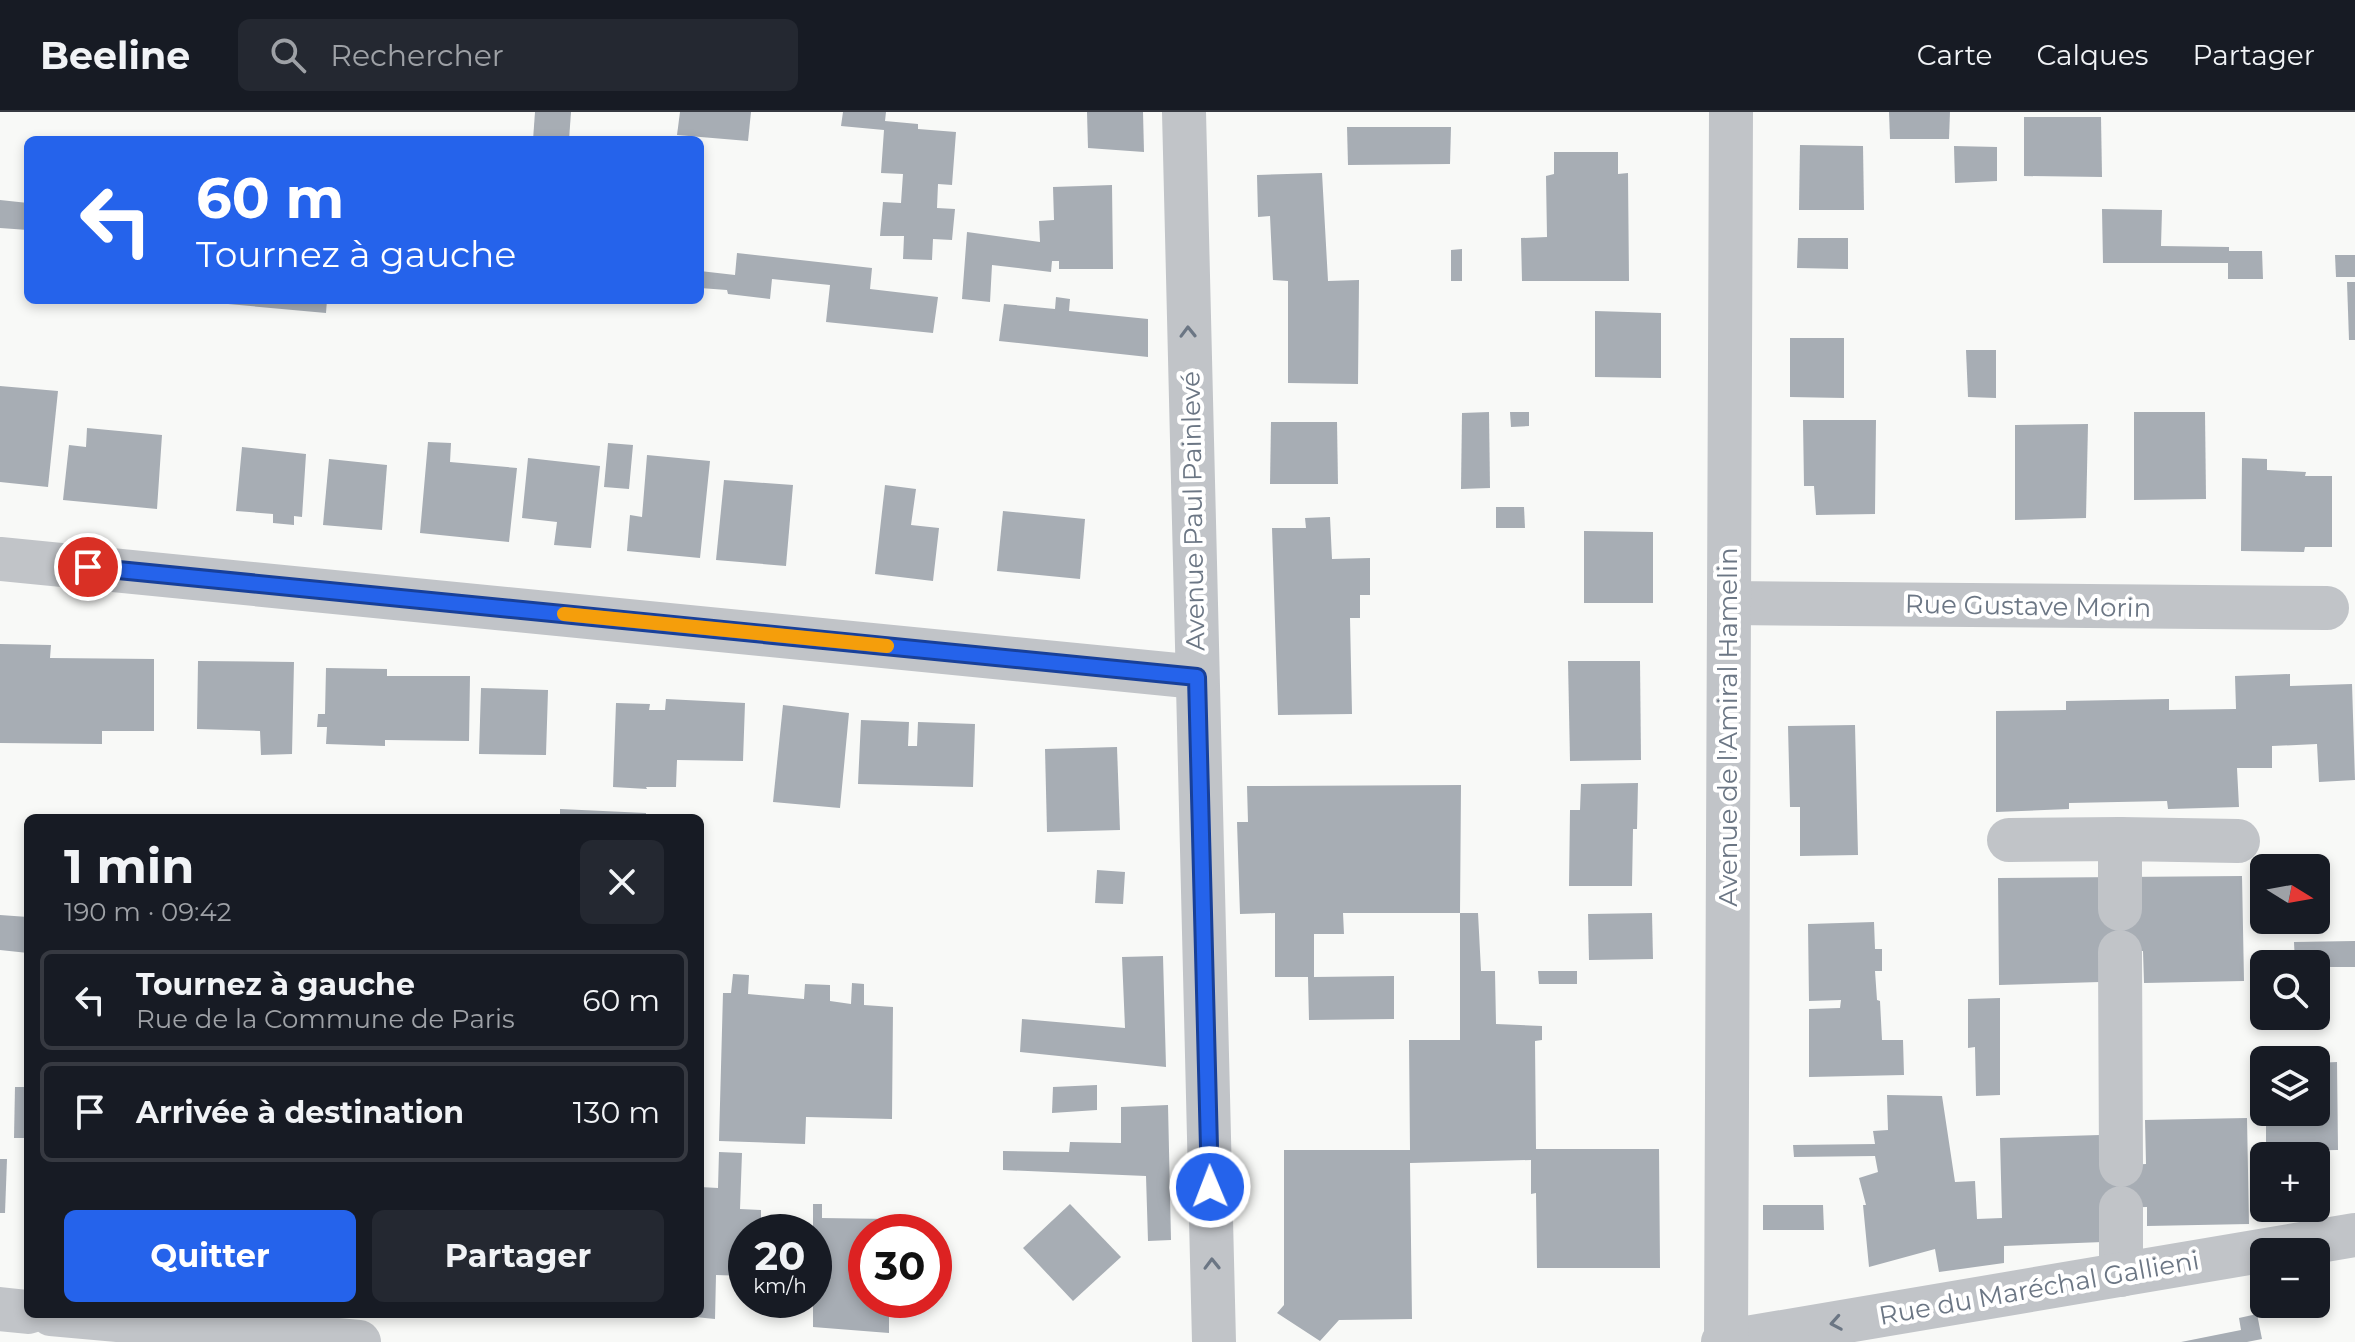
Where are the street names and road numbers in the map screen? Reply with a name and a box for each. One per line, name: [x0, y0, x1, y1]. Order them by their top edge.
street label: Avenue Paul Painlevé: [1175, 371, 1211, 651]
street label: Avenue de l'Amiral Hamelin: [1712, 547, 1744, 907]
street label: Rue Gustave Morin: [1905, 588, 2151, 624]
street label: Rue du Maréchal Gallieni: [1876, 1244, 2202, 1332]

